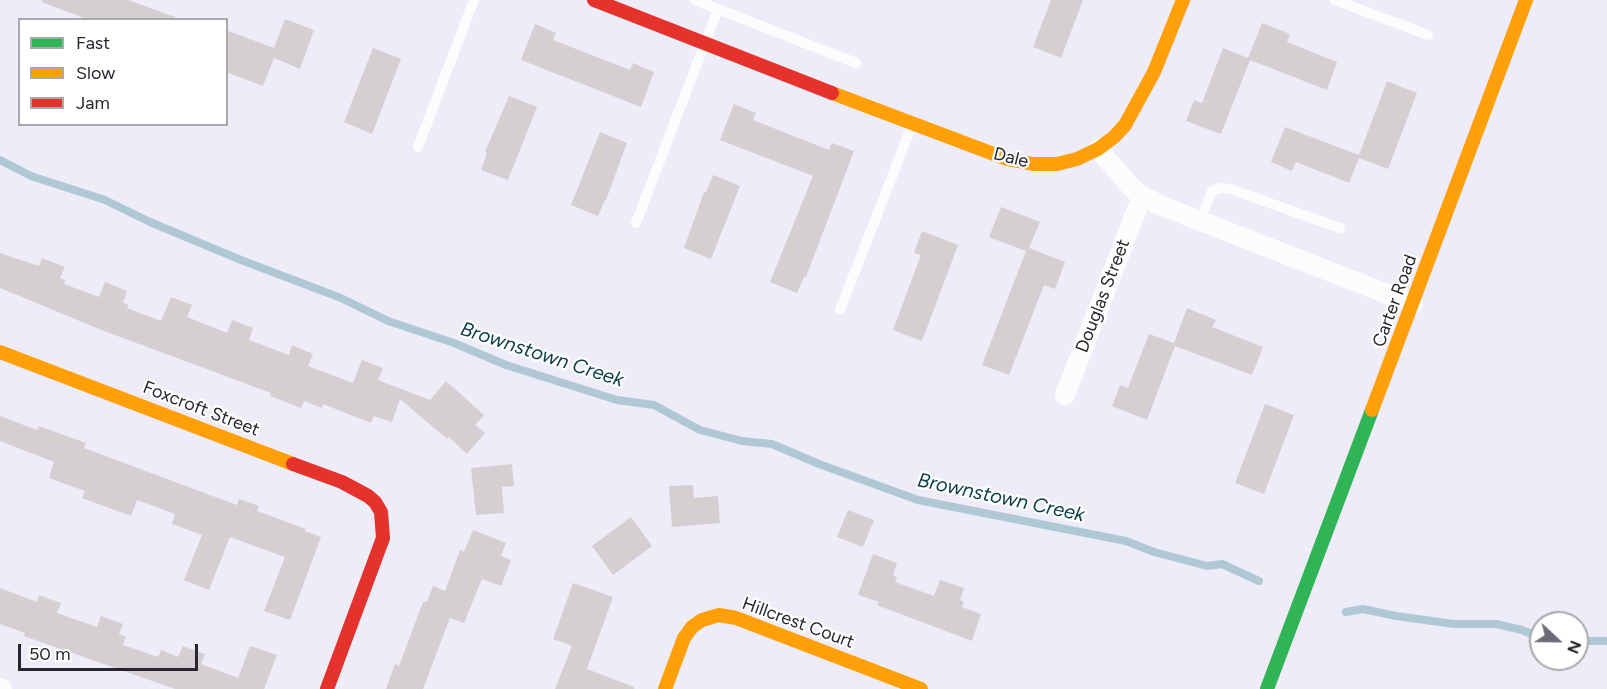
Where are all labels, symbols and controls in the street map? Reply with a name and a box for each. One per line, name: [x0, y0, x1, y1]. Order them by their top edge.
legend: [18, 18, 228, 126]
text: Fast: [76, 32, 110, 54]
text: Slow: [76, 62, 115, 84]
text: Jam: [76, 92, 110, 114]
street label: Dale: [991, 143, 1031, 173]
street label: Douglas Street: [1071, 236, 1135, 356]
street label: Carter Road: [1368, 252, 1422, 350]
water label: Brownstown Creek: [457, 317, 627, 393]
street label: Foxcroft Street: [140, 377, 262, 441]
water label: Brownstown Creek: [915, 469, 1087, 527]
street label: Hillcrest Court: [739, 593, 857, 653]
north arrow: [1529, 611, 1589, 671]
scale bar: [21, 632, 201, 670]
text: N: [1563, 638, 1585, 656]
text: 50 m: [29, 643, 71, 665]

